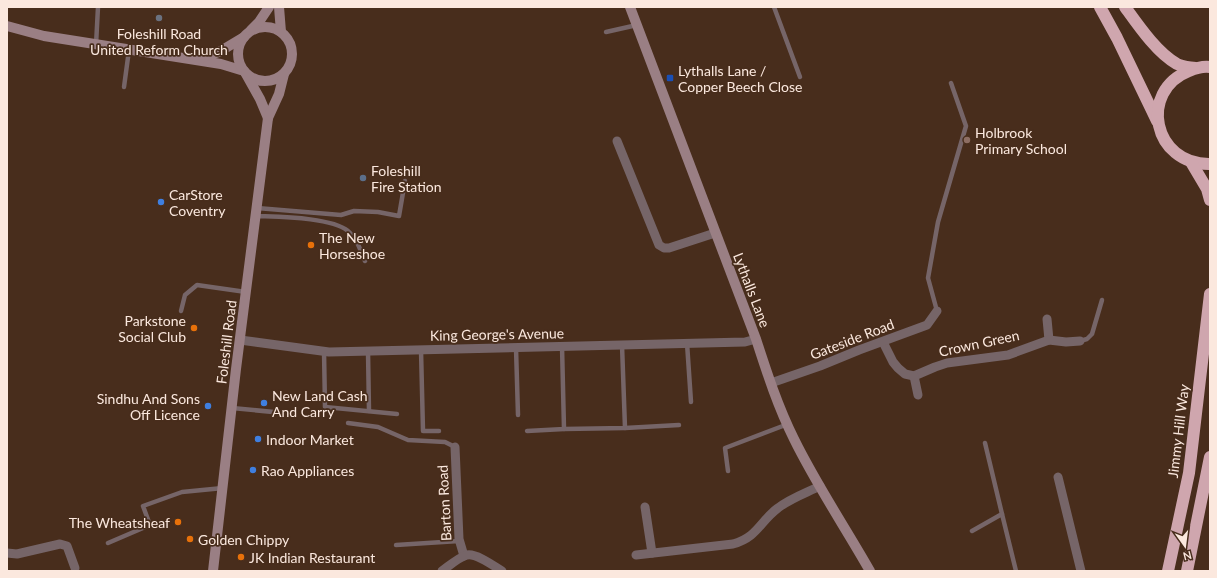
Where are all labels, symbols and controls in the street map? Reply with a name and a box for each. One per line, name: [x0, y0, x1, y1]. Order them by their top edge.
marker: Foleshill Road United Reform Church: [154, 13, 164, 23]
place label: Foleshill Road United Reform Church: [90, 25, 228, 58]
place label: Lythalls Lane / Copper Beech Close: [678, 62, 802, 95]
marker: Lythalls Lane / Copper Beech Close: [665, 73, 675, 83]
place label: Holbrook Primary School: [975, 124, 1067, 157]
marker: Holbrook Primary School: [962, 135, 972, 145]
place label: Foleshill Fire Station: [371, 162, 442, 195]
marker: Foleshill Fire Station: [358, 173, 368, 183]
place label: CarStore Coventry: [169, 186, 226, 219]
marker: CarStore Coventry: [156, 197, 166, 207]
place label: The New Horseshoe: [319, 229, 385, 262]
marker: The New Horseshoe: [306, 240, 316, 250]
street label: Lythalls Lane: [730, 250, 774, 330]
street label: Foleshill Road: [212, 299, 240, 385]
place label: Parkstone Social Club: [118, 312, 186, 345]
street label: Gateside Road: [808, 315, 896, 363]
marker: Parkstone Social Club: [189, 323, 199, 333]
street label: King George's Avenue: [430, 324, 564, 344]
street label: Crown Green: [937, 326, 1021, 360]
street label: Jimmy Hill Way: [1164, 382, 1192, 479]
place label: New Land Cash And Carry: [272, 387, 368, 420]
place label: Sindhu And Sons Off Licence: [97, 390, 200, 423]
marker: New Land Cash And Carry: [259, 398, 269, 408]
marker: Sindhu And Sons Off Licence: [203, 401, 213, 411]
place label: Indoor Market: [266, 431, 354, 448]
marker: Indoor Market: [253, 434, 263, 444]
place label: Rao Appliances: [261, 462, 354, 479]
street label: Barton Road: [434, 464, 454, 542]
marker: Rao Appliances: [248, 465, 258, 475]
place label: The Wheatsheaf: [69, 514, 170, 531]
marker: The Wheatsheaf: [173, 517, 183, 527]
north arrow: [1165, 526, 1205, 566]
place label: Golden Chippy: [198, 531, 290, 548]
marker: Golden Chippy: [185, 534, 195, 544]
place label: JK Indian Restaurant: [249, 549, 375, 566]
text: N: [1182, 549, 1193, 564]
marker: JK Indian Restaurant: [236, 552, 246, 562]

